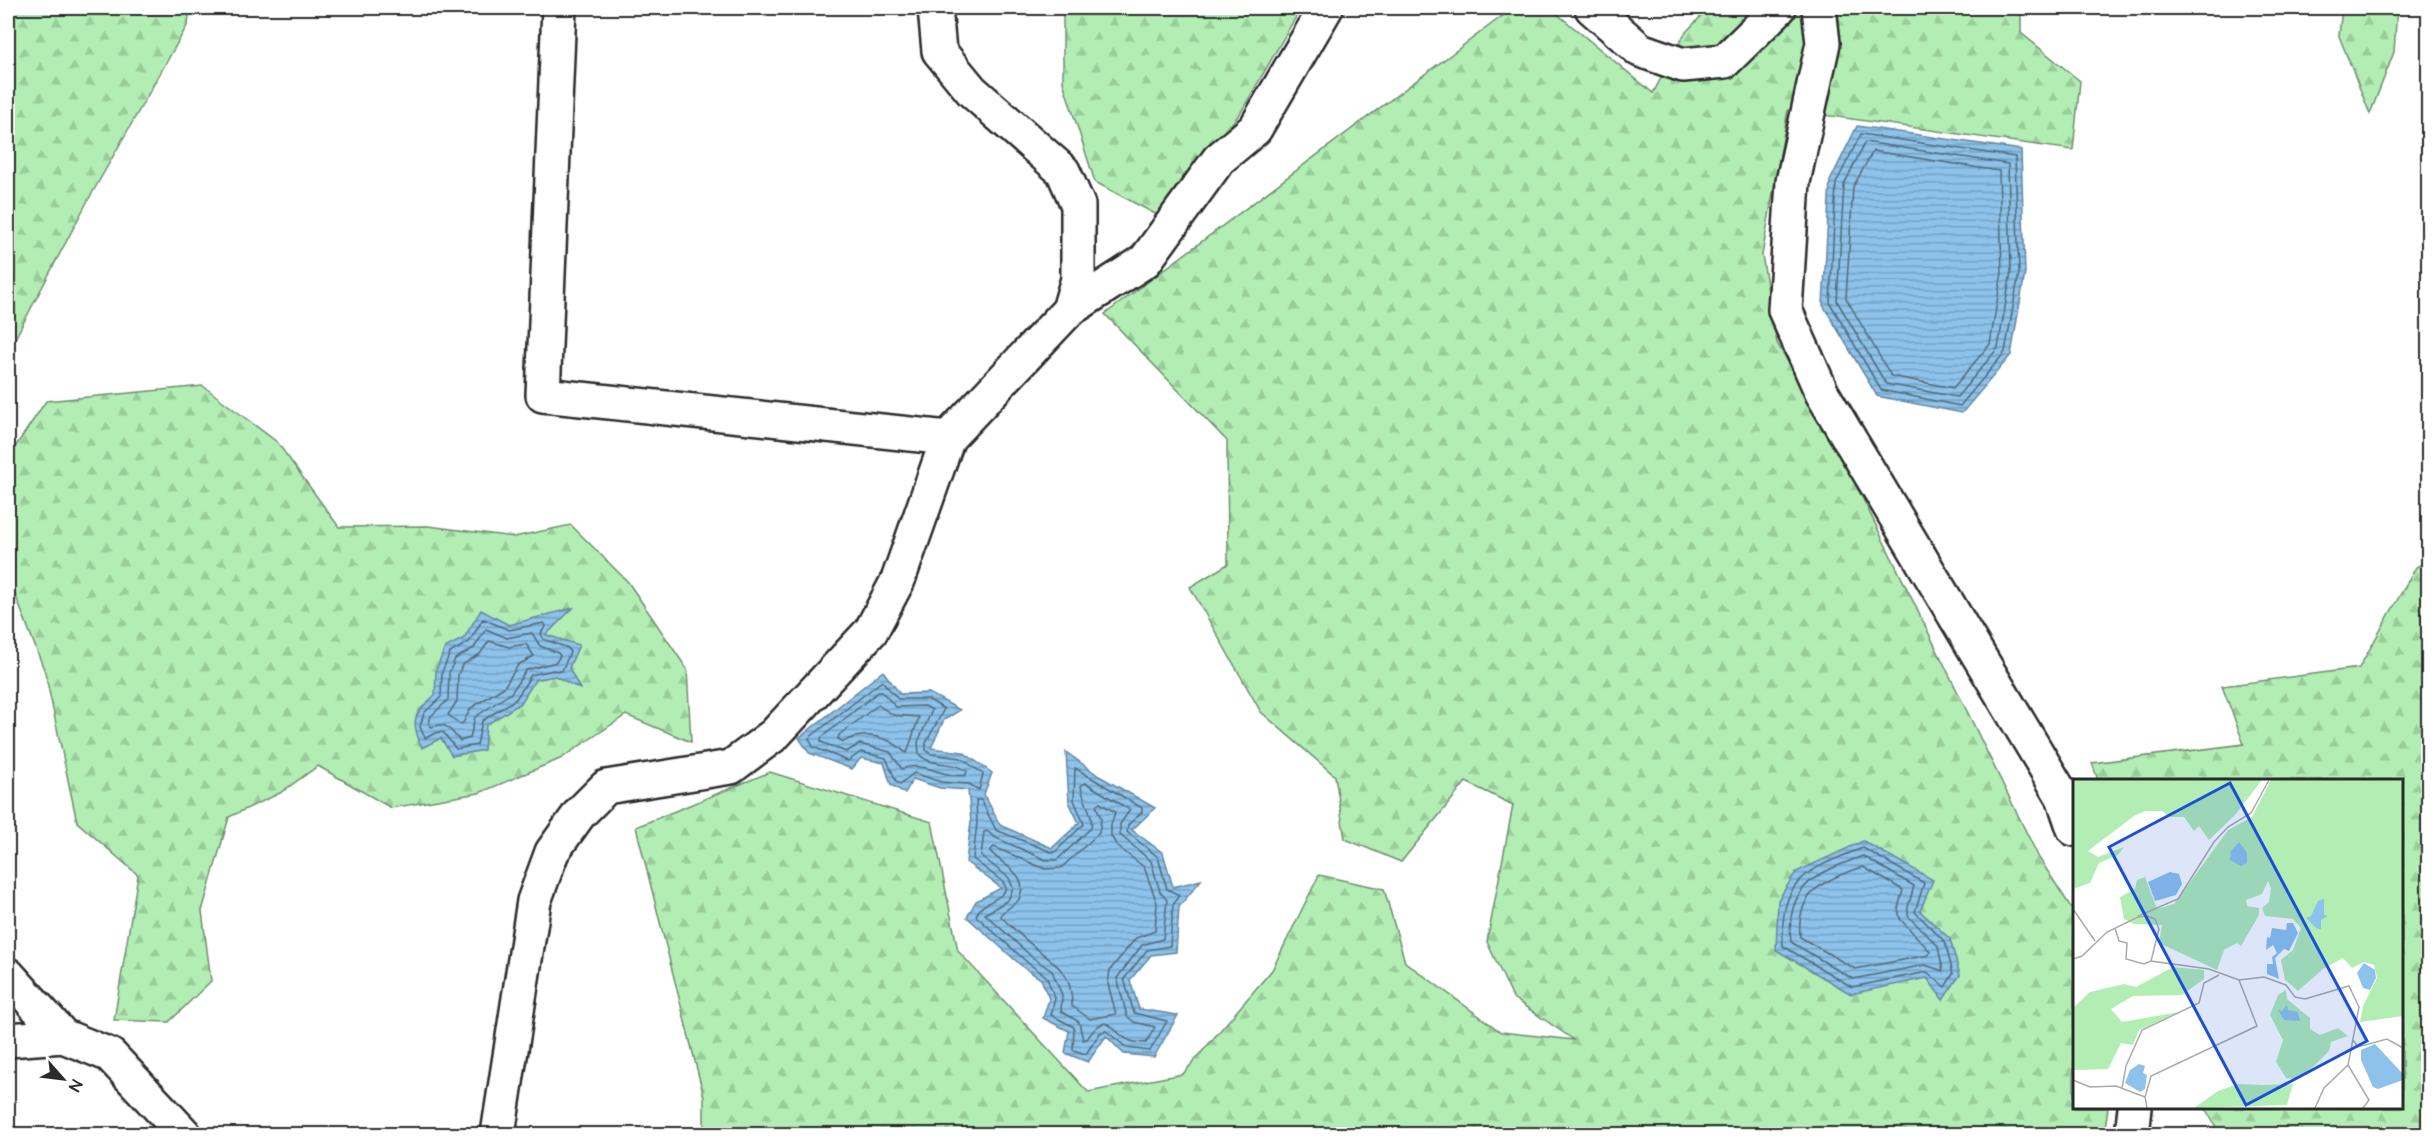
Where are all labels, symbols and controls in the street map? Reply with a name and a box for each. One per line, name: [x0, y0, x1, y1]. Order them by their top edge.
inset map: [2073, 779, 2403, 1109]
north arrow: [33, 1049, 93, 1109]
text: N: [63, 1076, 87, 1095]

